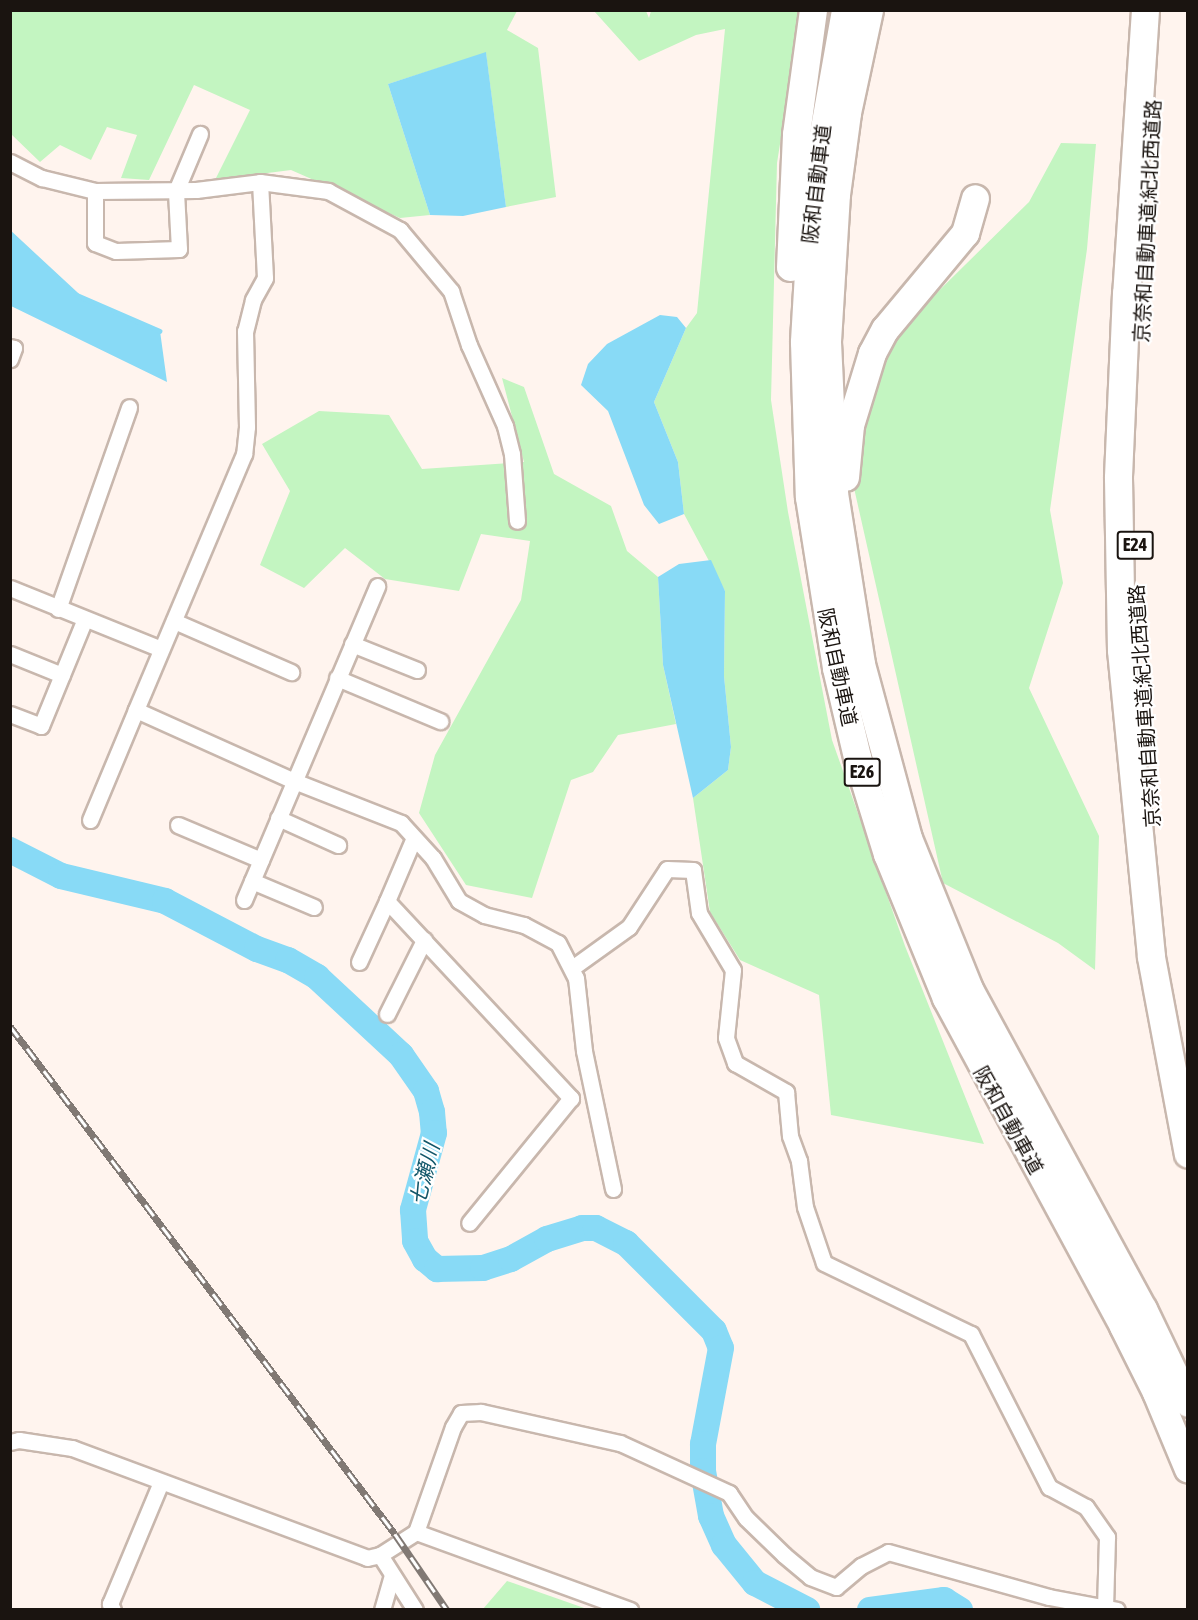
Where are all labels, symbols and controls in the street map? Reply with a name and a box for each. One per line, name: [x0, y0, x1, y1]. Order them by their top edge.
street label: 京奈和自動車道;紀北西道路: [1129, 99, 1165, 343]
street label: 阪和自動車道: [797, 123, 835, 245]
road number: E24: [1116, 530, 1154, 560]
street label: 京奈和自動車道;紀北西道路: [1124, 584, 1164, 828]
street label: 阪和自動車道: [814, 606, 862, 728]
road number: E26: [842, 757, 882, 787]
street label: 阪和自動車道: [969, 1062, 1049, 1178]
water label: 七瀬川: [404, 1140, 444, 1208]

